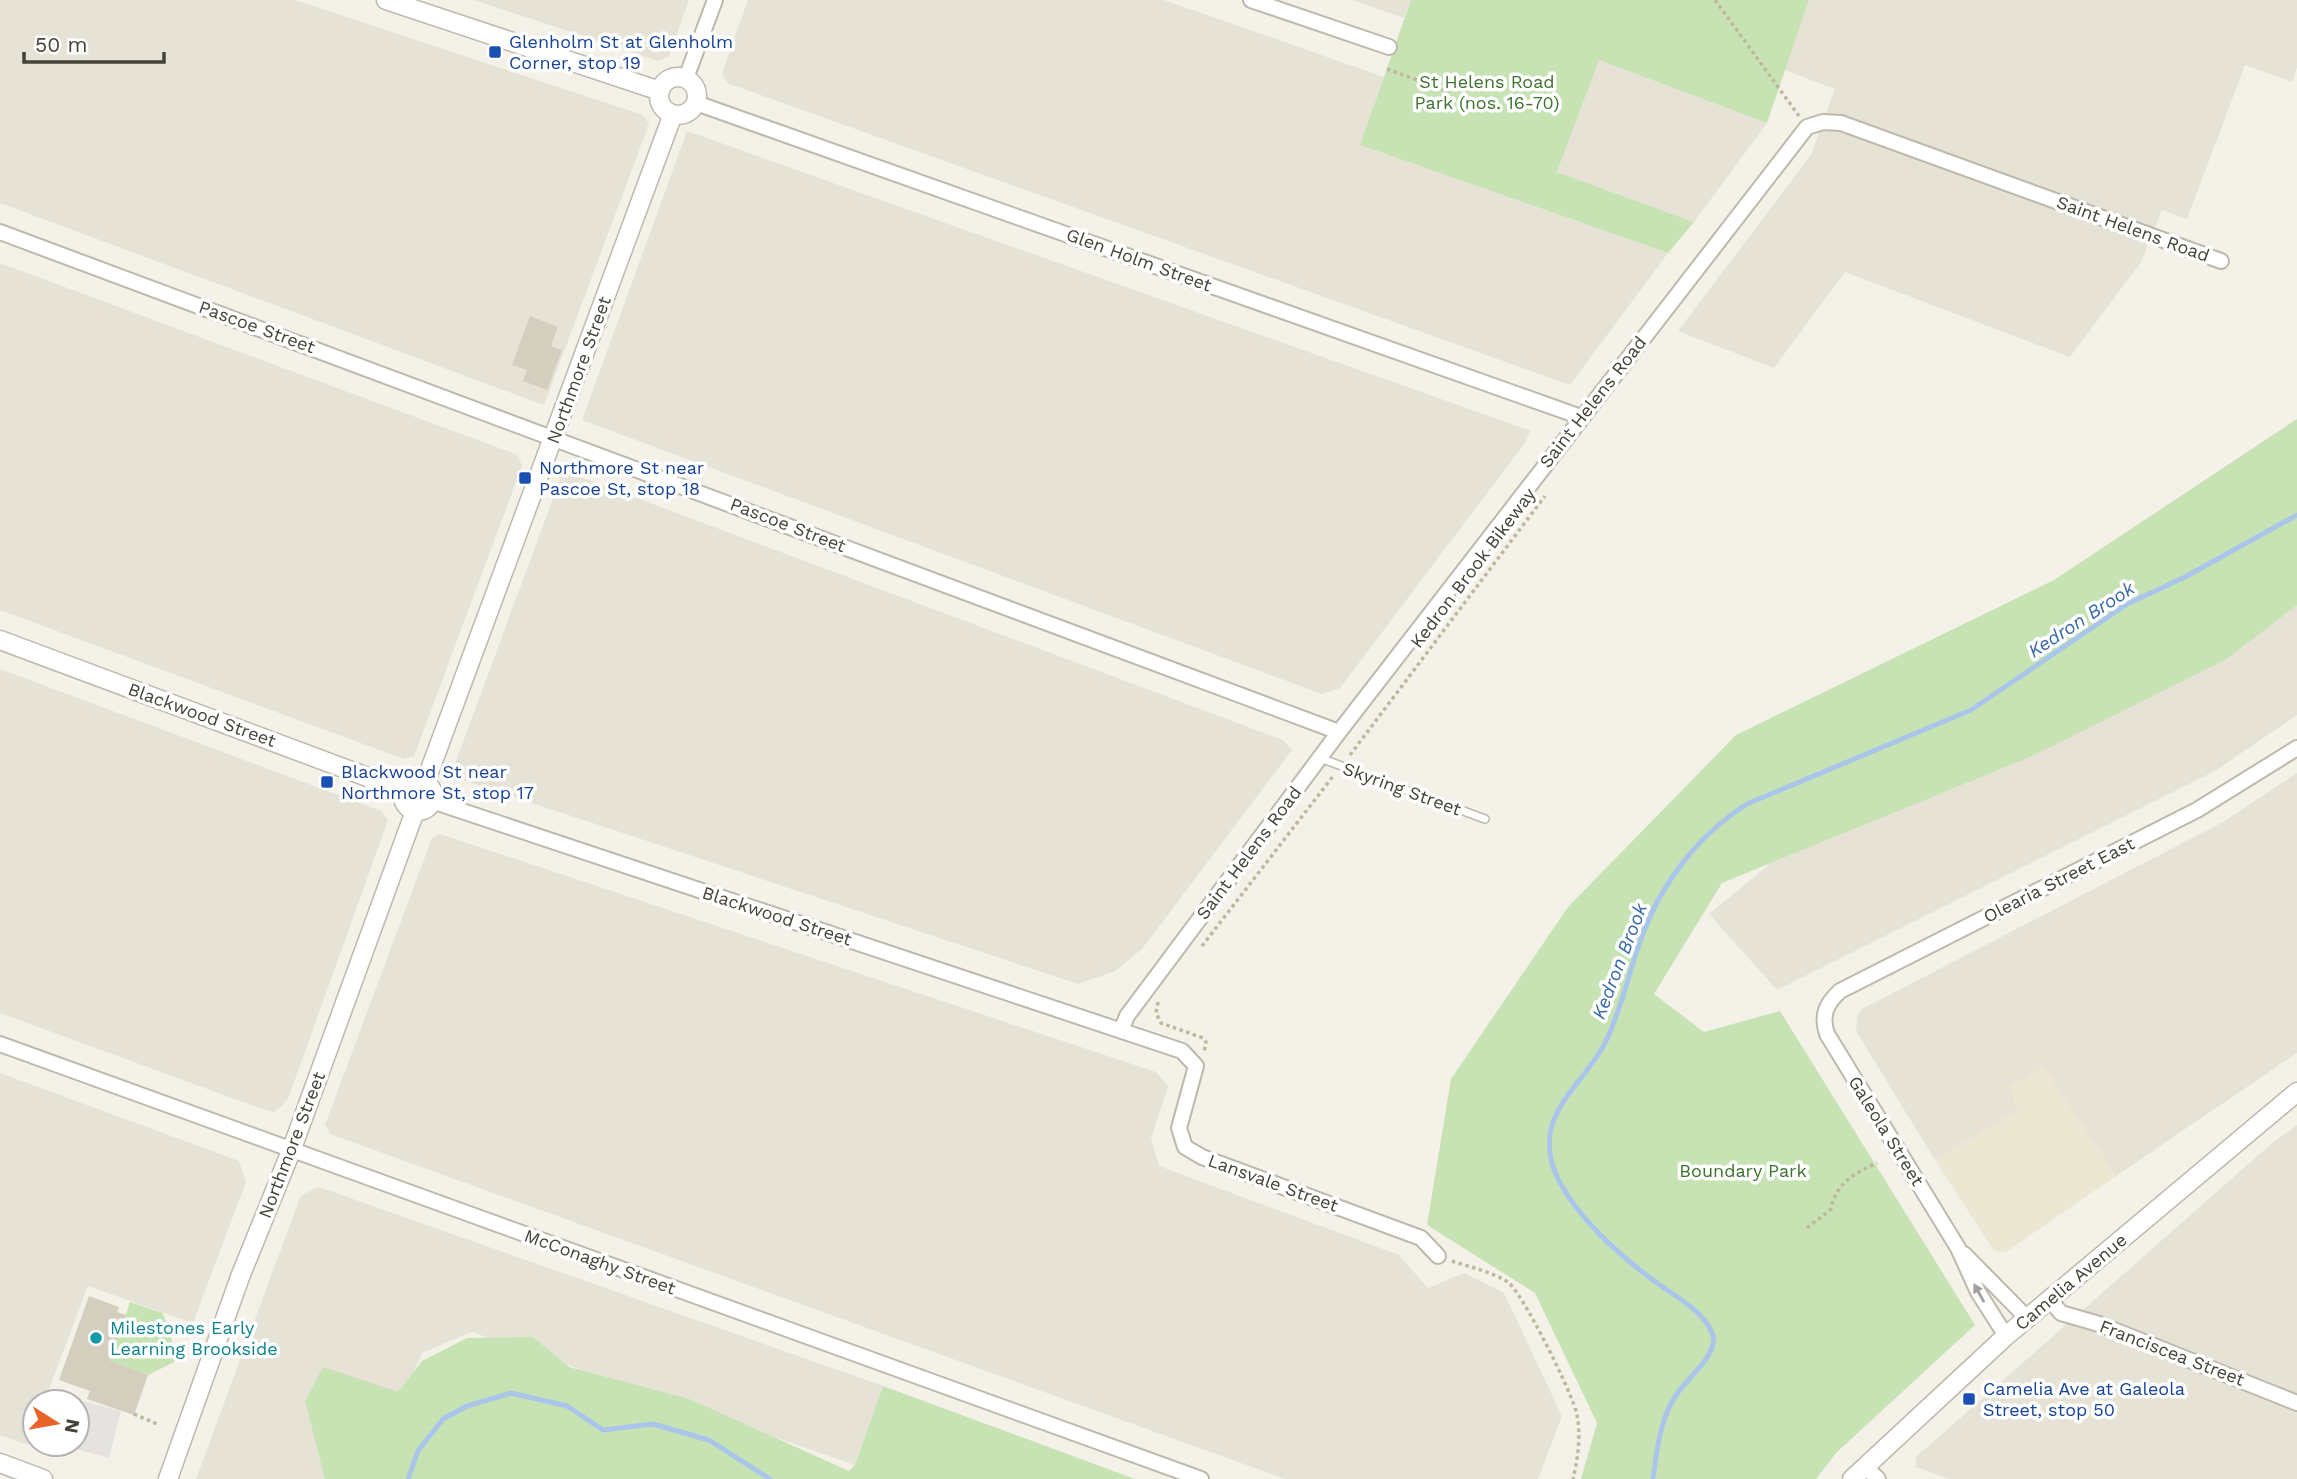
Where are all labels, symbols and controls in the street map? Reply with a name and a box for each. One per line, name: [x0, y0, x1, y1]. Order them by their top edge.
scale bar: [24, 21, 164, 65]
place label: Glenholm St at Glenholm Corner, stop 19: [509, 31, 733, 73]
text: 50 m: [35, 32, 87, 57]
marker: Glenholm St at Glenholm Corner, stop 19: [487, 44, 503, 60]
park label: St Helens Road Park (nos. 16-70): [1415, 71, 1559, 113]
street label: Saint Helens Road: [2054, 191, 2212, 266]
street label: Glen Holm Street: [1064, 223, 1215, 296]
street label: Northmore Street: [542, 293, 615, 446]
street label: Pascoe Street: [196, 296, 319, 357]
street label: Saint Helens Road: [1535, 332, 1650, 472]
place label: Northmore St near Pascoe St, stop 18: [539, 457, 704, 499]
marker: Northmore St near Pascoe St, stop 18: [517, 470, 533, 486]
street label: Kedron Brook Bikeway: [1406, 483, 1540, 652]
street label: Pascoe Street: [727, 493, 849, 556]
water label: Kedron Brook: [2024, 576, 2139, 662]
street label: Blackwood Street: [125, 678, 279, 751]
street label: Skyring Street: [1340, 757, 1465, 820]
place label: Blackwood St near Northmore St, stop 17: [341, 761, 534, 803]
marker: Blackwood St near Northmore St, stop 17: [319, 774, 335, 790]
street label: Saint Helens Road: [1192, 782, 1305, 923]
street label: Olearia Street East: [1980, 832, 2138, 927]
street label: Blackwood Street: [700, 881, 855, 950]
water label: Kedron Brook: [1587, 899, 1652, 1022]
street label: Northmore Street: [254, 1068, 329, 1221]
street label: Galeola Street: [1844, 1072, 1929, 1190]
street label: Lansvale Street: [1205, 1149, 1341, 1216]
park label: Boundary Park: [1679, 1160, 1807, 1181]
street label: McConaghy Street: [522, 1224, 679, 1299]
street label: Camelia Avenue: [2011, 1229, 2131, 1334]
one-way arrow: [1973, 1284, 1985, 1303]
street label: Franciscea Street: [2097, 1315, 2248, 1390]
place label: Milestones Early Learning Brookside: [110, 1317, 278, 1359]
marker: Milestones Early Learning Brookside: [88, 1330, 104, 1346]
place label: Camelia Ave at Galeola Street, stop 50: [1983, 1378, 2185, 1420]
north arrow: [21, 1388, 91, 1458]
marker: Camelia Ave at Galeola Street, stop 50: [1961, 1391, 1977, 1407]
text: N: [60, 1417, 85, 1435]

